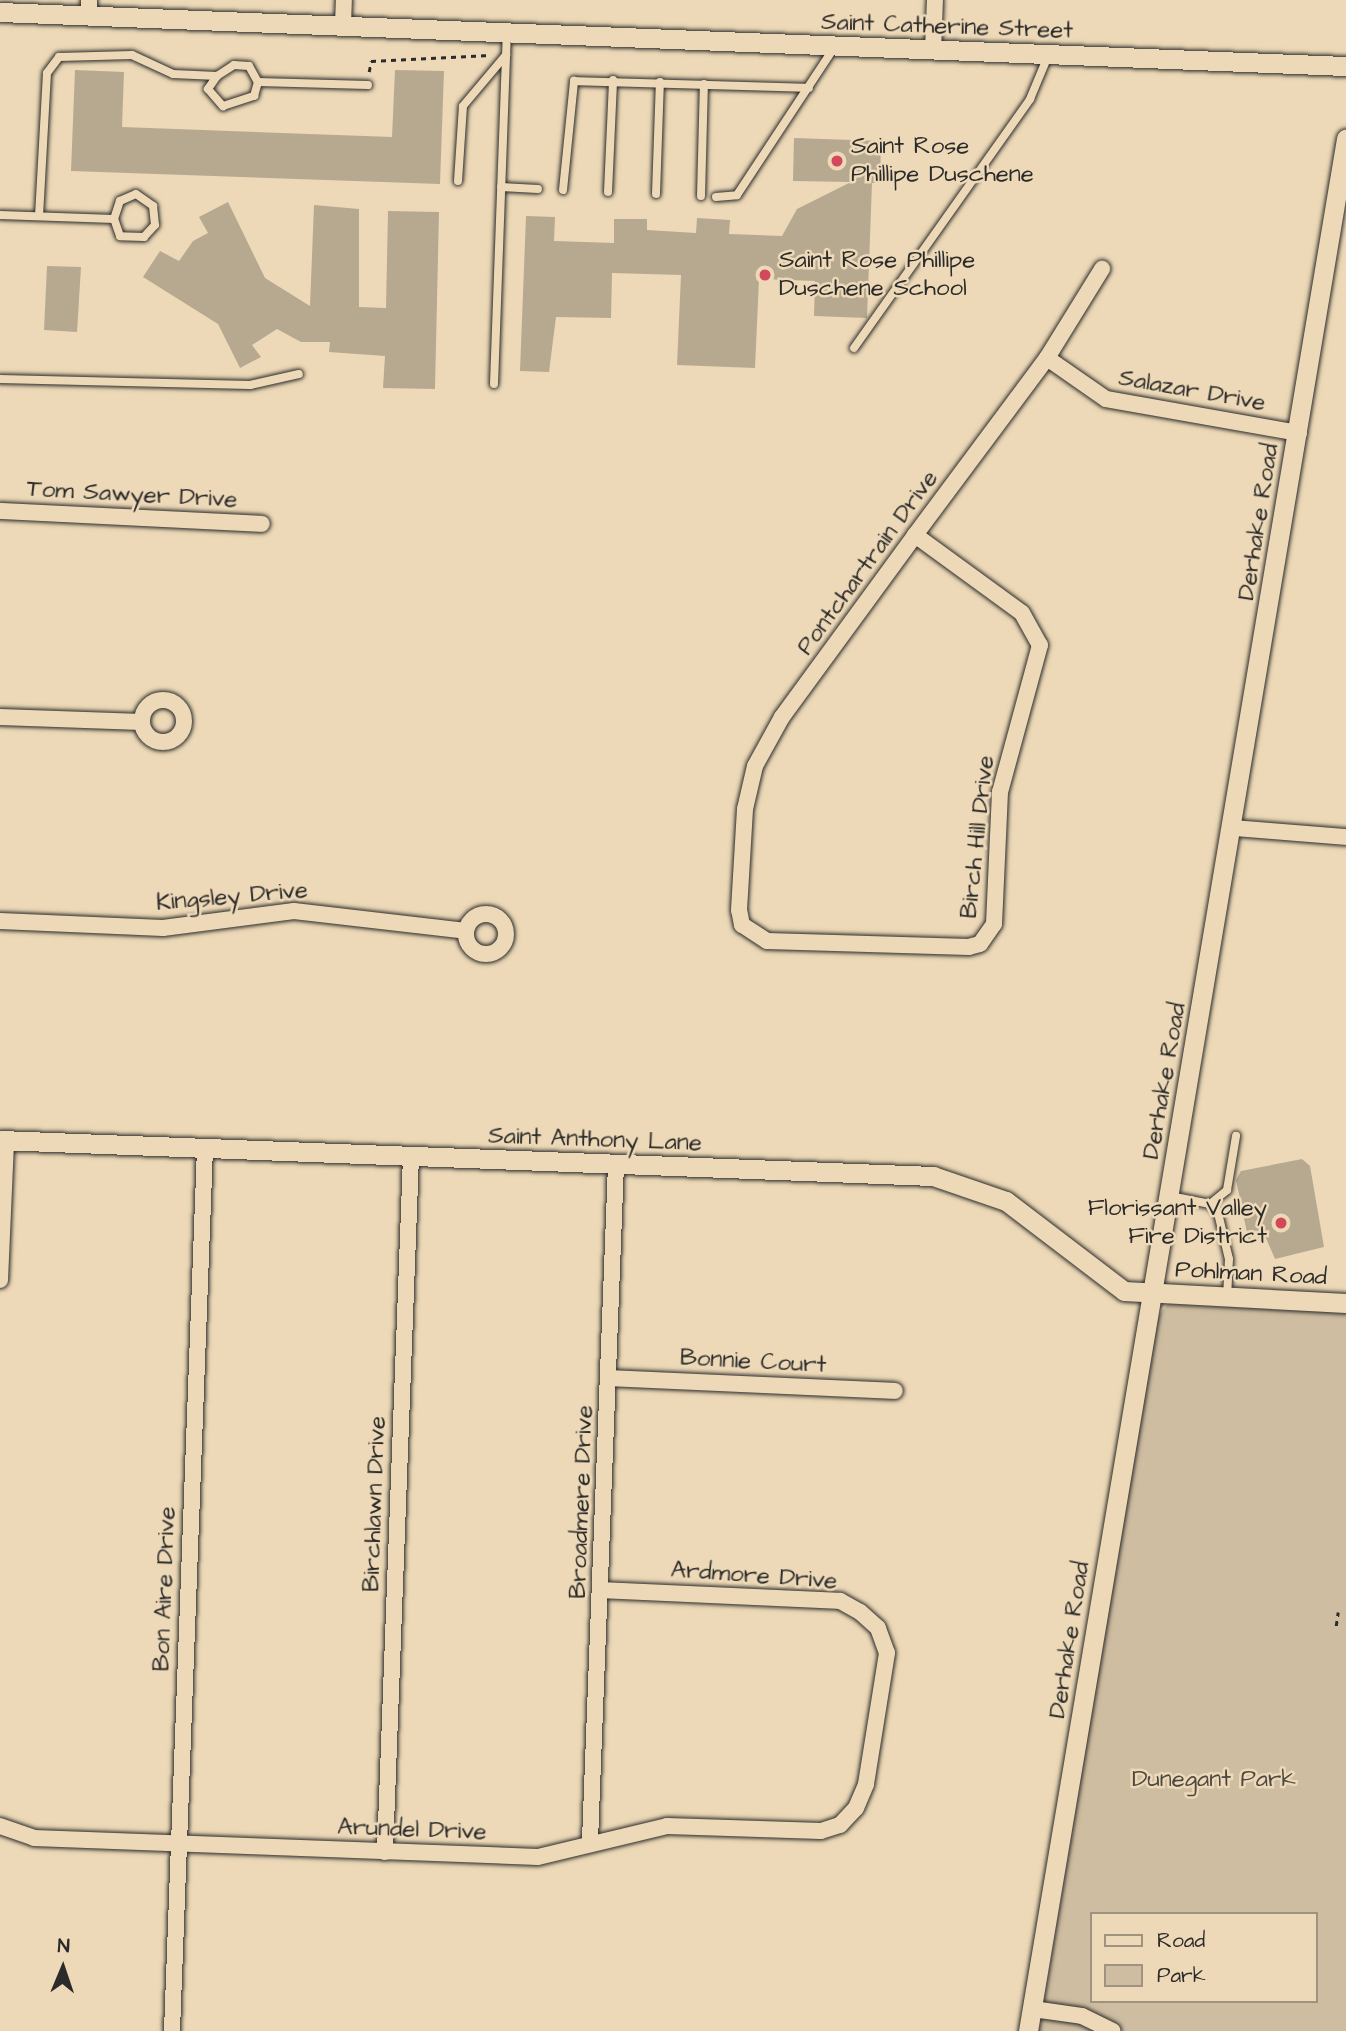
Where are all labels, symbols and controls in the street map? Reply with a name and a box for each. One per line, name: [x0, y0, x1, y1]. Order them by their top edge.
street label: Saint Catherine Street: [821, 8, 1073, 46]
place label: Saint Rose Phillipe Duschene: [851, 133, 1034, 189]
marker: Saint Rose Phillipe Duschene: [829, 153, 845, 169]
place label: Saint Rose Phillipe Duschene School: [779, 247, 975, 303]
marker: Saint Rose Phillipe Duschene School: [757, 267, 773, 283]
street label: Salazar Drive: [1116, 364, 1268, 418]
street label: Derhake Road: [1232, 442, 1286, 602]
street label: Pontchartrain Drive: [791, 465, 945, 661]
street label: Tom Sawyer Drive: [26, 475, 238, 515]
street label: Birch Hill Drive: [955, 754, 1001, 920]
street label: Kingsley Drive: [155, 876, 309, 918]
street label: Derhake Road: [1137, 1001, 1193, 1161]
street label: Saint Anthony Lane: [488, 1122, 702, 1158]
place label: Florissant Valley Fire District: [1088, 1195, 1267, 1251]
marker: Florissant Valley Fire District: [1273, 1215, 1289, 1231]
street label: Pohlman Road: [1174, 1256, 1328, 1292]
street label: Bonnie Court: [679, 1344, 827, 1380]
street label: Broadmere Drive: [564, 1405, 600, 1599]
street label: Birchlawn Drive: [358, 1416, 392, 1592]
street label: Bon Aire Drive: [148, 1506, 182, 1672]
street label: Ardmore Drive: [670, 1556, 838, 1596]
street label: Derhake Road: [1043, 1560, 1097, 1720]
park label: Dunegant Park: [1132, 1766, 1296, 1794]
street label: Arundel Drive: [337, 1813, 487, 1847]
legend: [1090, 1912, 1318, 2003]
text: Road: [1157, 1926, 1205, 1955]
north arrow: [28, 1933, 98, 2003]
text: N: [57, 1933, 70, 1960]
text: Park: [1157, 1961, 1206, 1990]

